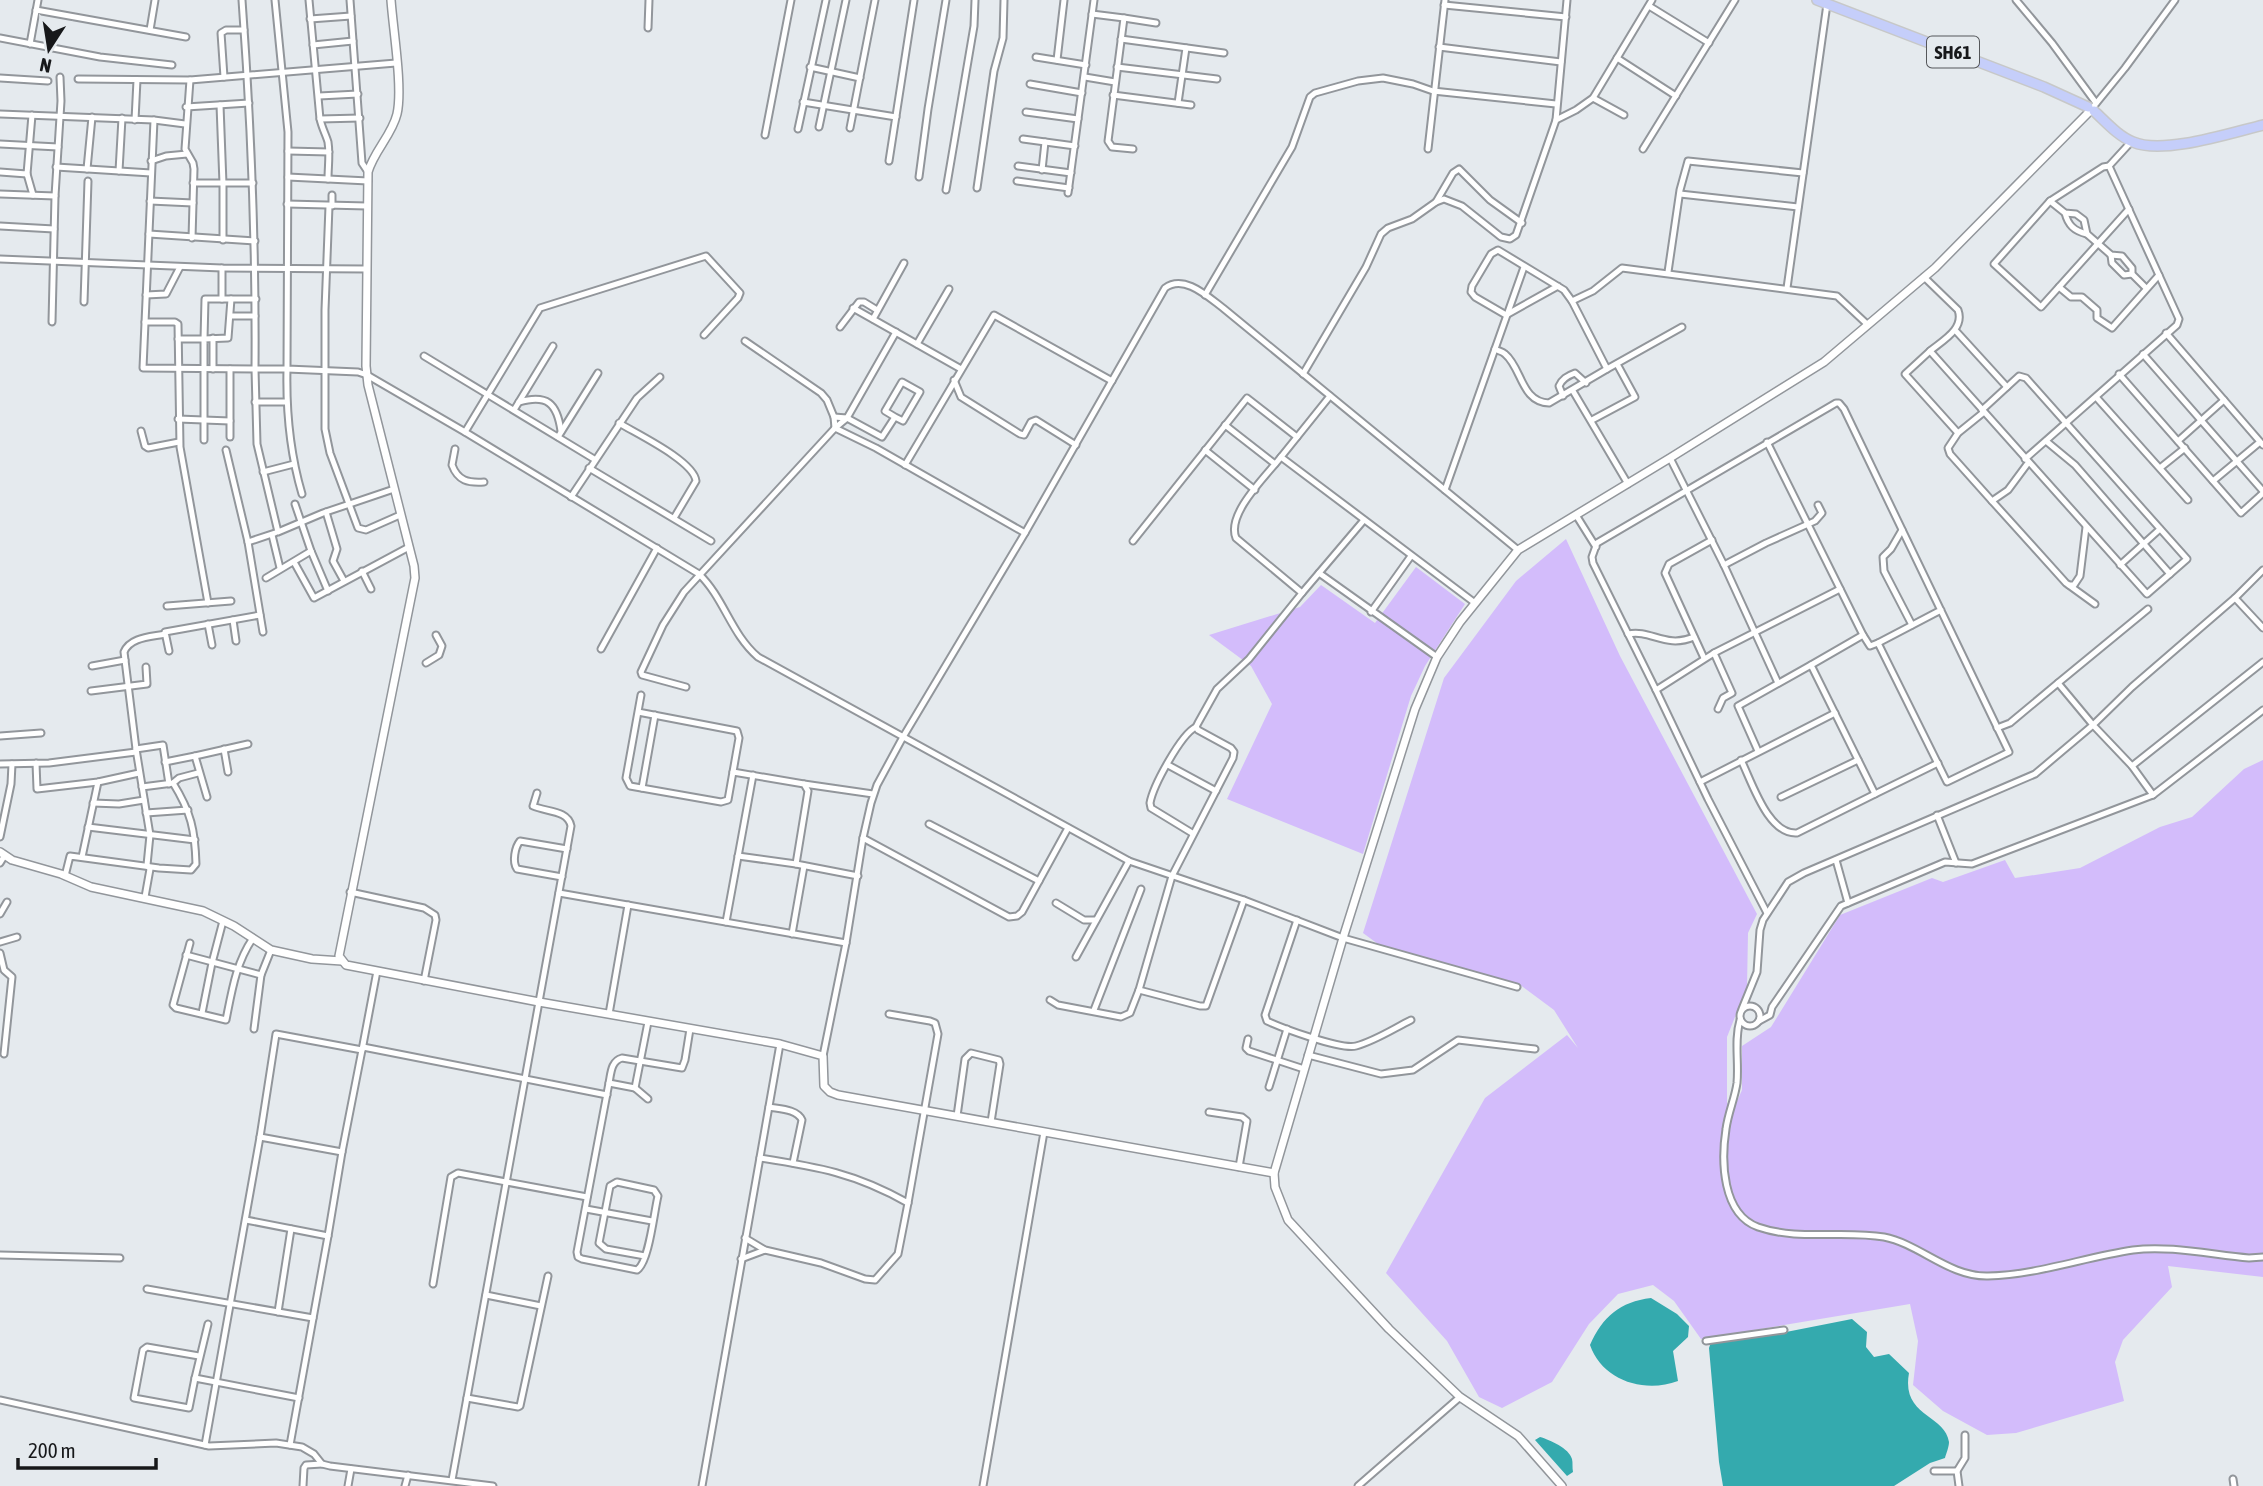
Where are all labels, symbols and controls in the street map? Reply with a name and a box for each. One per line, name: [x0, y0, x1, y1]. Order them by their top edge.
north arrow: [14, 14, 84, 84]
road number: SH61: [1927, 36, 1979, 68]
text: N: [38, 54, 53, 78]
scale bar: [18, 1426, 156, 1470]
text: 200 m: [28, 1438, 76, 1462]

